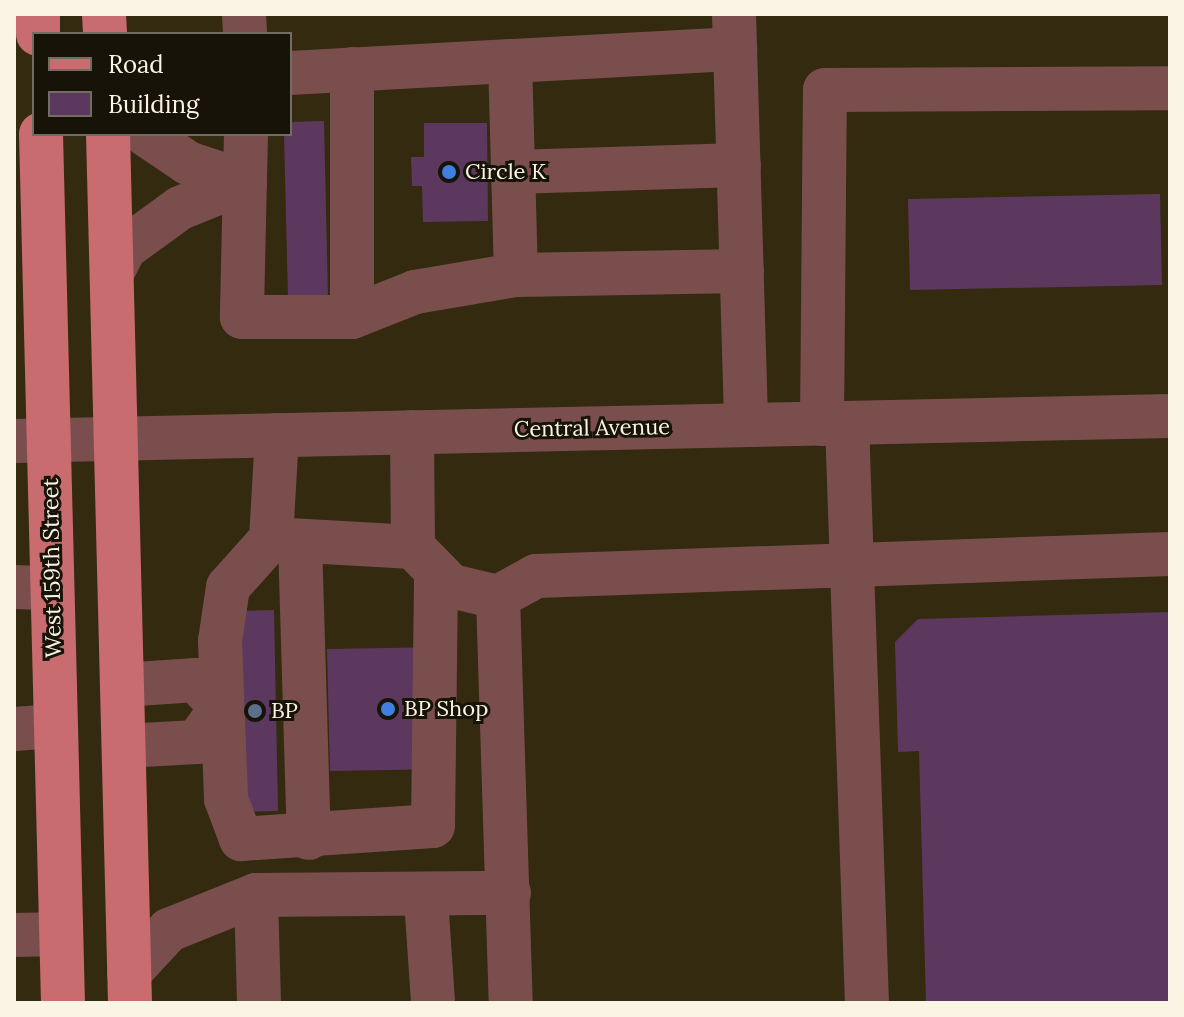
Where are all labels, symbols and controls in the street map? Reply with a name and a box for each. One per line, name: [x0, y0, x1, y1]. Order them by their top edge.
legend: [32, 32, 292, 136]
text: Road: [108, 49, 164, 80]
text: Building: [108, 89, 199, 120]
place label: Circle K: [465, 159, 546, 185]
marker: Circle K: [440, 163, 458, 181]
street label: Central Avenue: [514, 413, 670, 443]
street label: West 159th Street: [37, 478, 67, 658]
place label: BP Shop: [404, 696, 488, 722]
place label: BP: [271, 698, 298, 724]
marker: BP Shop: [379, 700, 397, 718]
marker: BP: [246, 702, 264, 720]

